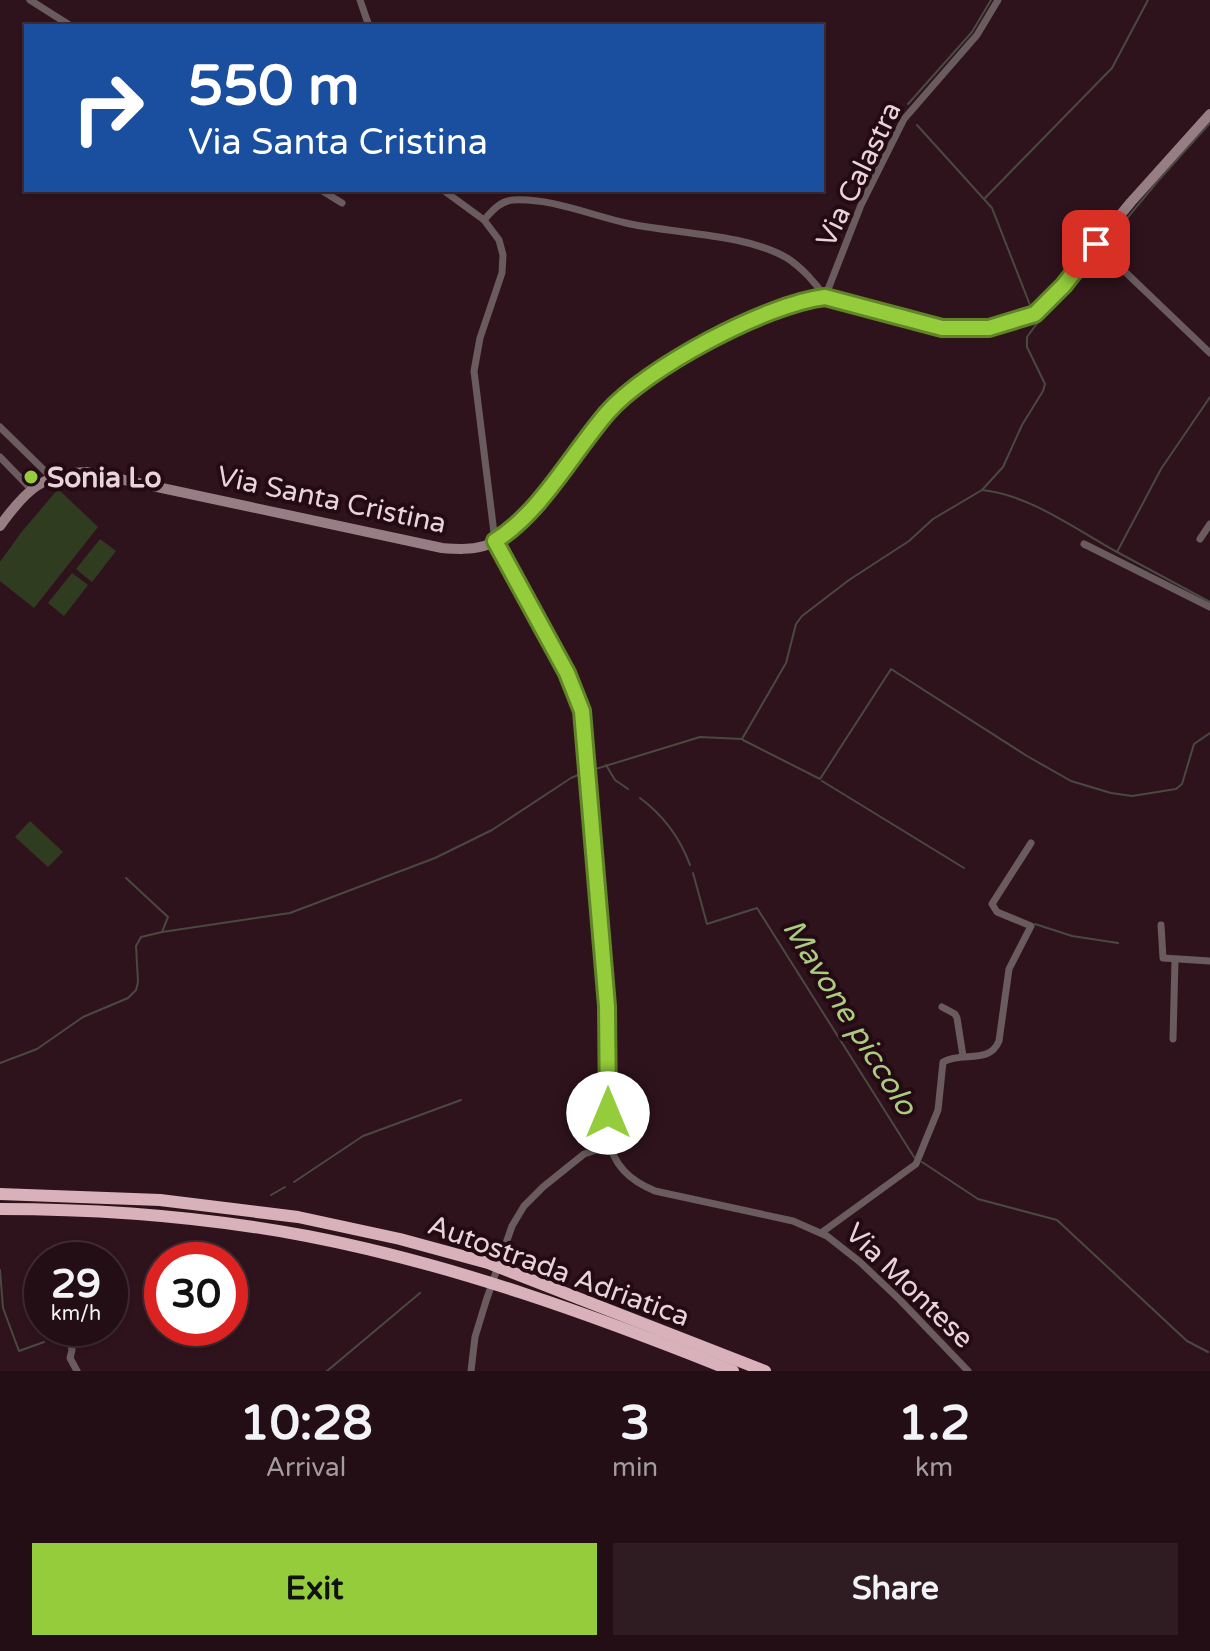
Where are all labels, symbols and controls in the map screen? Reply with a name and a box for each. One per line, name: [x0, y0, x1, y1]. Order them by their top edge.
text: 550 m: [188, 53, 359, 120]
icon: right: [56, 56, 160, 160]
street label: Via Calastra: [809, 96, 909, 253]
text: Via Santa Cristina: [188, 121, 488, 164]
pin: [1062, 210, 1130, 278]
icon: arrive: [1074, 222, 1118, 266]
street label: Via Santa Cristina: [214, 459, 449, 541]
place label: Sonia Lo: [47, 461, 161, 495]
marker: Sonia Lo: [22, 468, 40, 486]
water label: Mavone piccolo: [774, 912, 926, 1124]
position arrow: [566, 1071, 650, 1155]
street label: Autostrada Adriatica: [423, 1208, 694, 1334]
street label: Via Montese: [838, 1216, 981, 1355]
speed limit sign: 30: [144, 1242, 248, 1346]
text: 29: [51, 1260, 101, 1308]
text: km/h: [51, 1302, 101, 1326]
text: 10:28: [239, 1395, 373, 1453]
text: 3: [620, 1395, 650, 1453]
text: 1.2: [898, 1395, 970, 1453]
text: Arrival: [266, 1452, 346, 1483]
text: min: [612, 1452, 658, 1483]
text: km: [915, 1452, 953, 1483]
button: Exit: [32, 1543, 597, 1635]
button: Share: [613, 1543, 1178, 1635]

